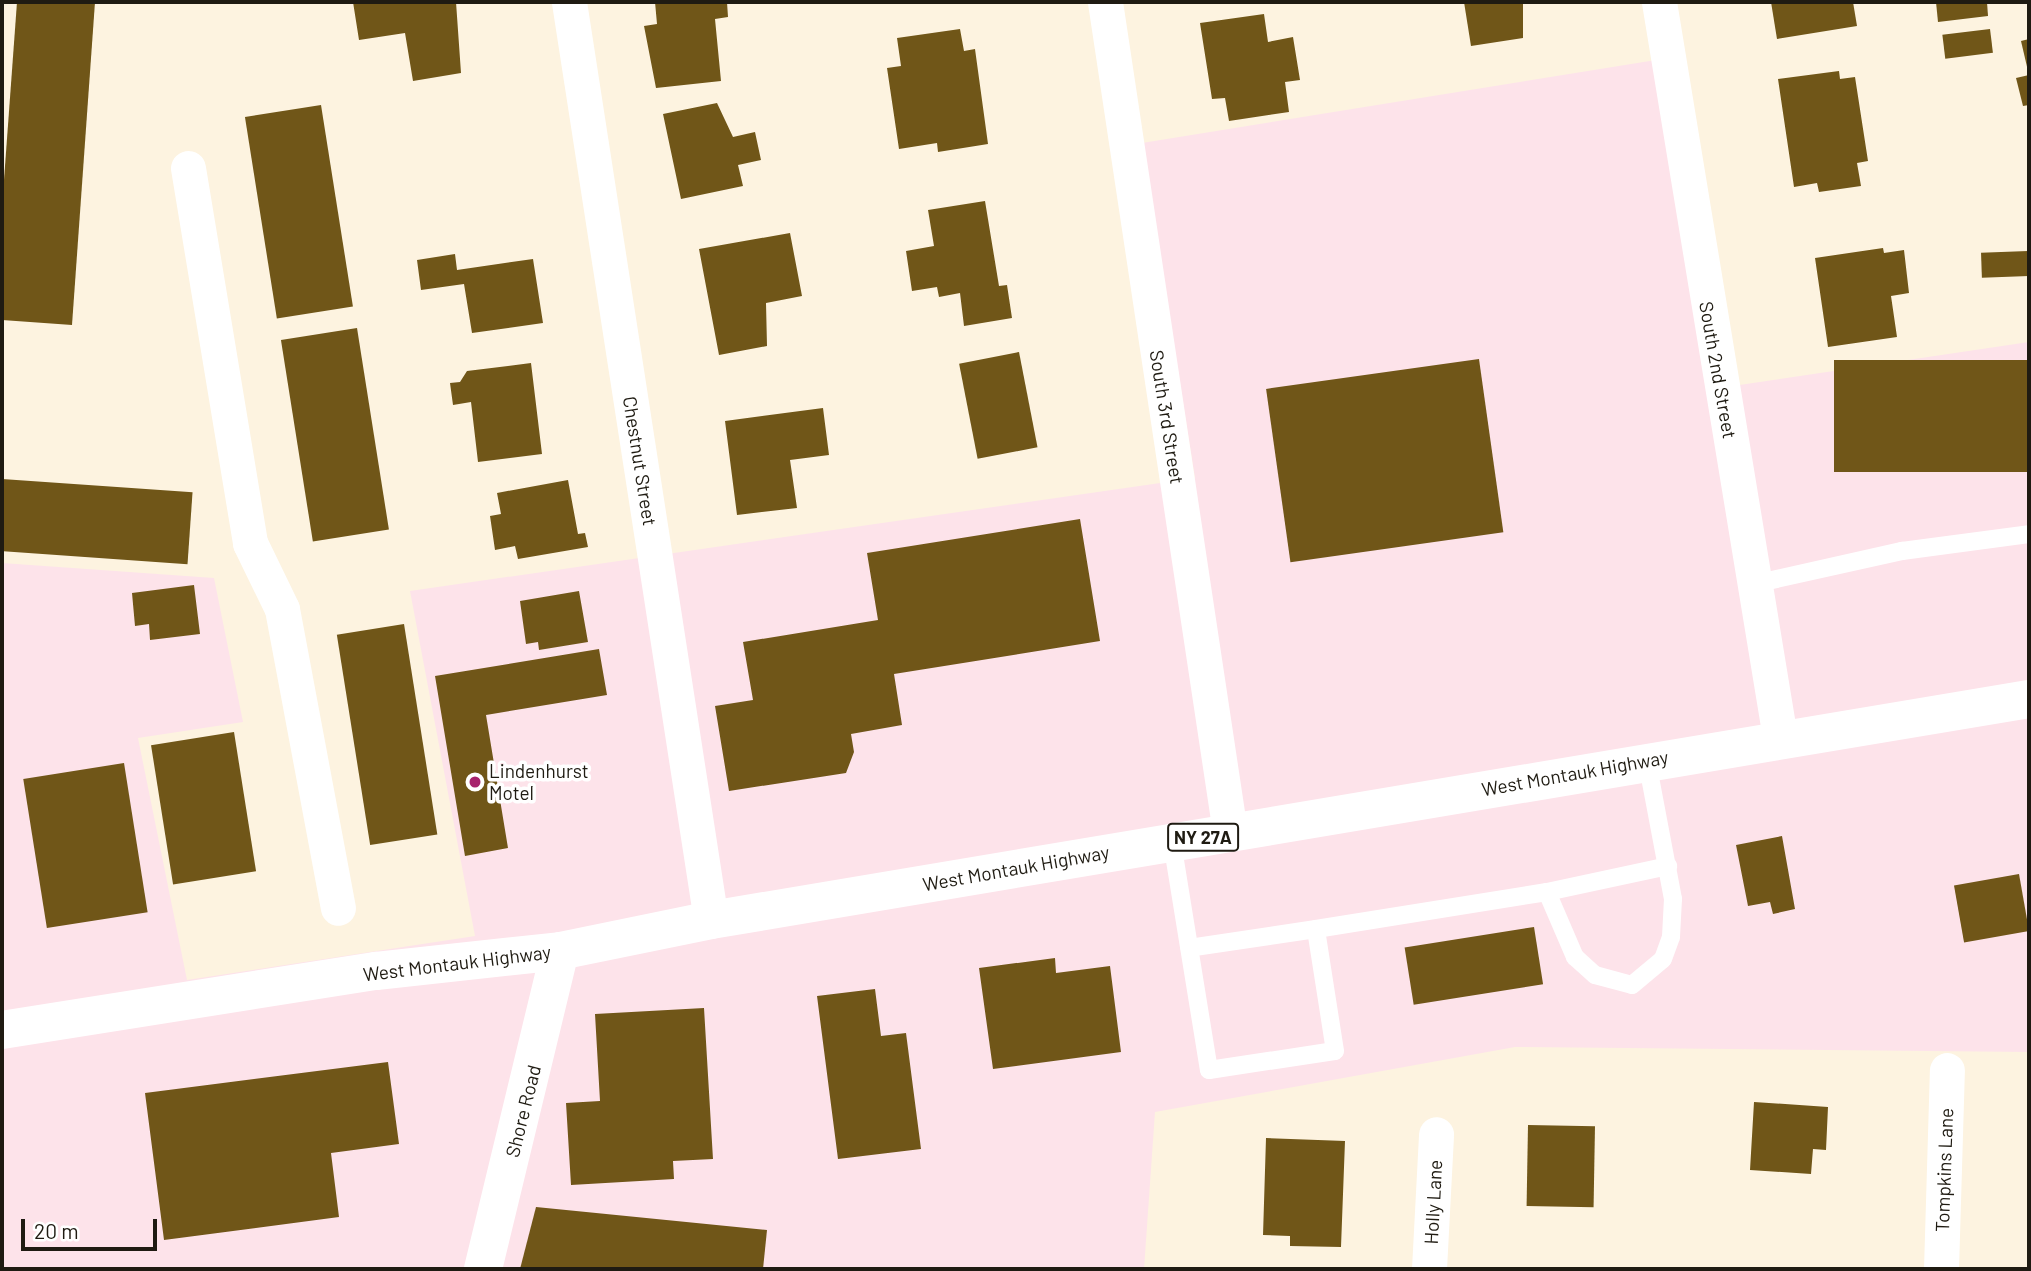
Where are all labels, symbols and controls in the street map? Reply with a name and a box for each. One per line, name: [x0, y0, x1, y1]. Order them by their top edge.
street label: South 2nd Street: [1695, 300, 1741, 440]
street label: South 3rd Street: [1145, 348, 1189, 486]
street label: Chestnut Street: [619, 395, 661, 527]
street label: West Montauk Highway: [1480, 745, 1670, 801]
place label: Lindenhurst Motel: [489, 760, 589, 804]
marker: Lindenhurst Motel: [467, 774, 483, 790]
road number: NY 27A: [1166, 822, 1240, 852]
street label: West Montauk Highway: [921, 840, 1111, 896]
street label: West Montauk Highway: [362, 940, 552, 986]
street label: Shore Road: [501, 1062, 545, 1160]
street label: Tompkins Lane: [1930, 1107, 1958, 1233]
street label: Holly Lane: [1419, 1159, 1447, 1245]
scale bar: [24, 1204, 161, 1248]
text: 20 m: [34, 1218, 79, 1243]

